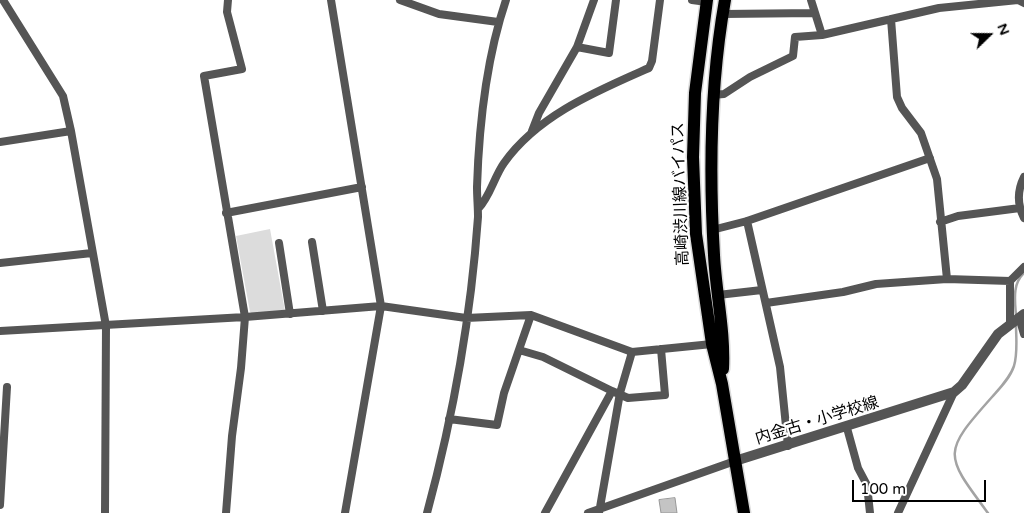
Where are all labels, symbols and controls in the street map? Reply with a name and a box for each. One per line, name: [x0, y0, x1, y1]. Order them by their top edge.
north arrow: [964, 10, 1014, 60]
text: N: [993, 21, 1013, 38]
street label: 高崎渋川線バイパス: [669, 122, 693, 266]
street label: 内金古・小学校線: [753, 393, 881, 449]
scale bar: [854, 470, 988, 502]
text: 100 m: [860, 480, 906, 498]

